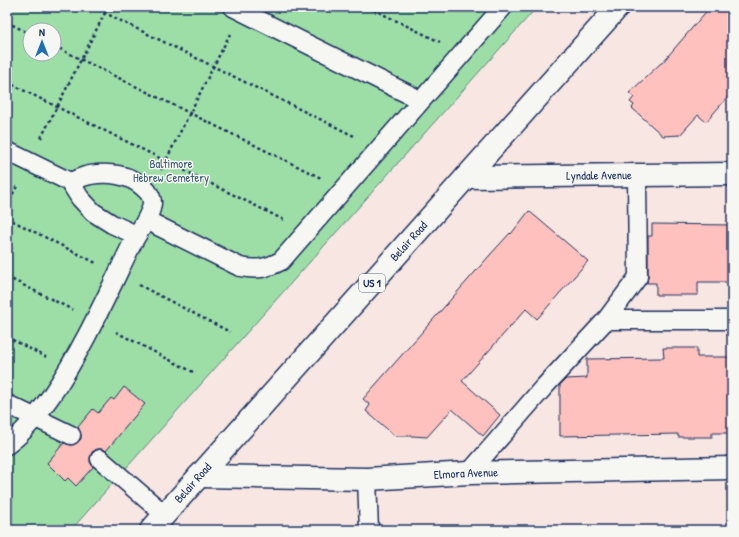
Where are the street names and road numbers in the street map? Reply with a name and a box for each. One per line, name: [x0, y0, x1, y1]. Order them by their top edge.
street label: Lyndale Avenue: [566, 166, 632, 184]
street label: Belair Road: [386, 217, 431, 265]
road number: US 1: [359, 274, 385, 292]
street label: Belair Road: [170, 459, 215, 506]
street label: Elmora Avenue: [433, 463, 498, 483]

